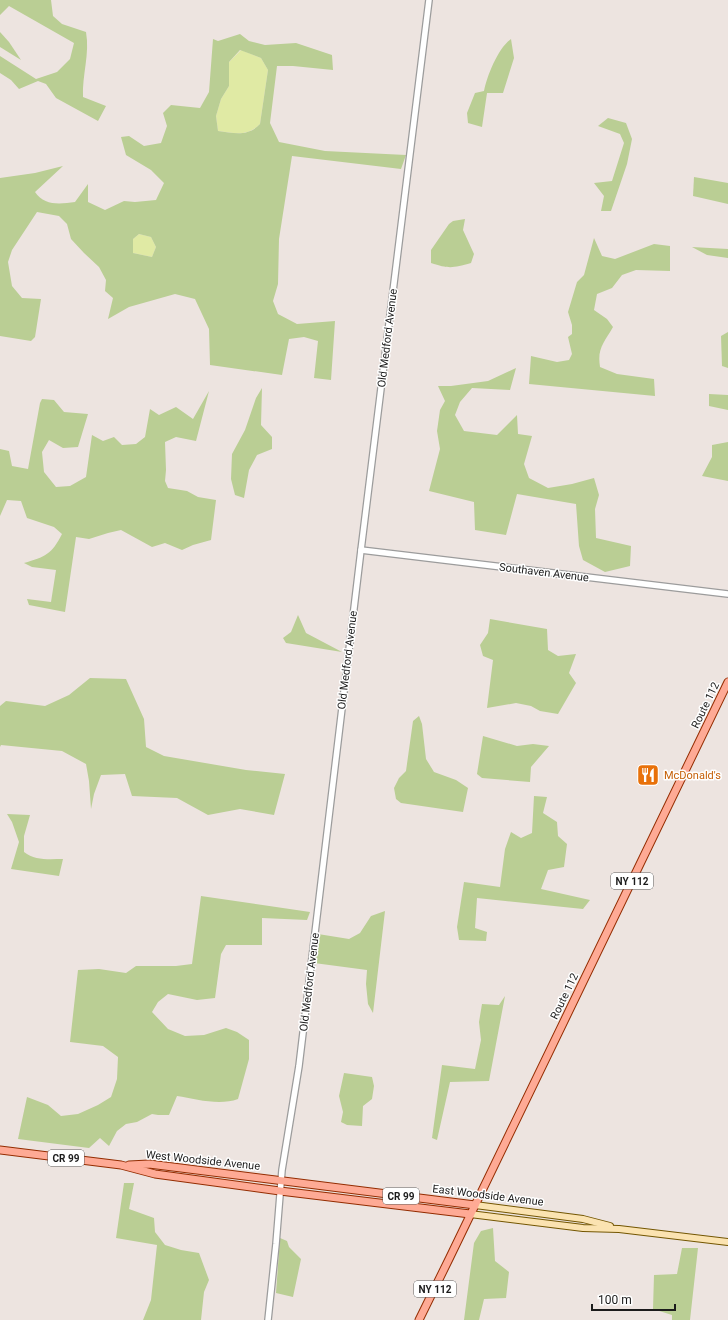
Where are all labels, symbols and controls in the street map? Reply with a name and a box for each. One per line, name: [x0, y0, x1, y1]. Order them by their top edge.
street label: Old Medford Avenue: [375, 288, 400, 388]
street label: Southaven Avenue: [498, 561, 590, 584]
street label: Old Medford Avenue: [335, 610, 360, 710]
street label: Route 112: [689, 680, 722, 730]
restaurant icon: McDonald's: [635, 762, 661, 788]
place label: McDonald's: [664, 769, 721, 782]
road number: NY 112: [611, 873, 653, 889]
street label: Old Medford Avenue: [297, 932, 322, 1032]
street label: Route 112: [548, 971, 581, 1021]
street label: West Woodside Avenue: [145, 1148, 261, 1173]
road number: CR 99: [48, 1150, 84, 1166]
street label: East Woodside Avenue: [432, 1182, 544, 1209]
road number: CR 99: [383, 1188, 419, 1204]
road number: NY 112: [414, 1281, 456, 1297]
scale bar: [592, 1286, 675, 1312]
text: 100 m: [598, 1293, 632, 1307]

